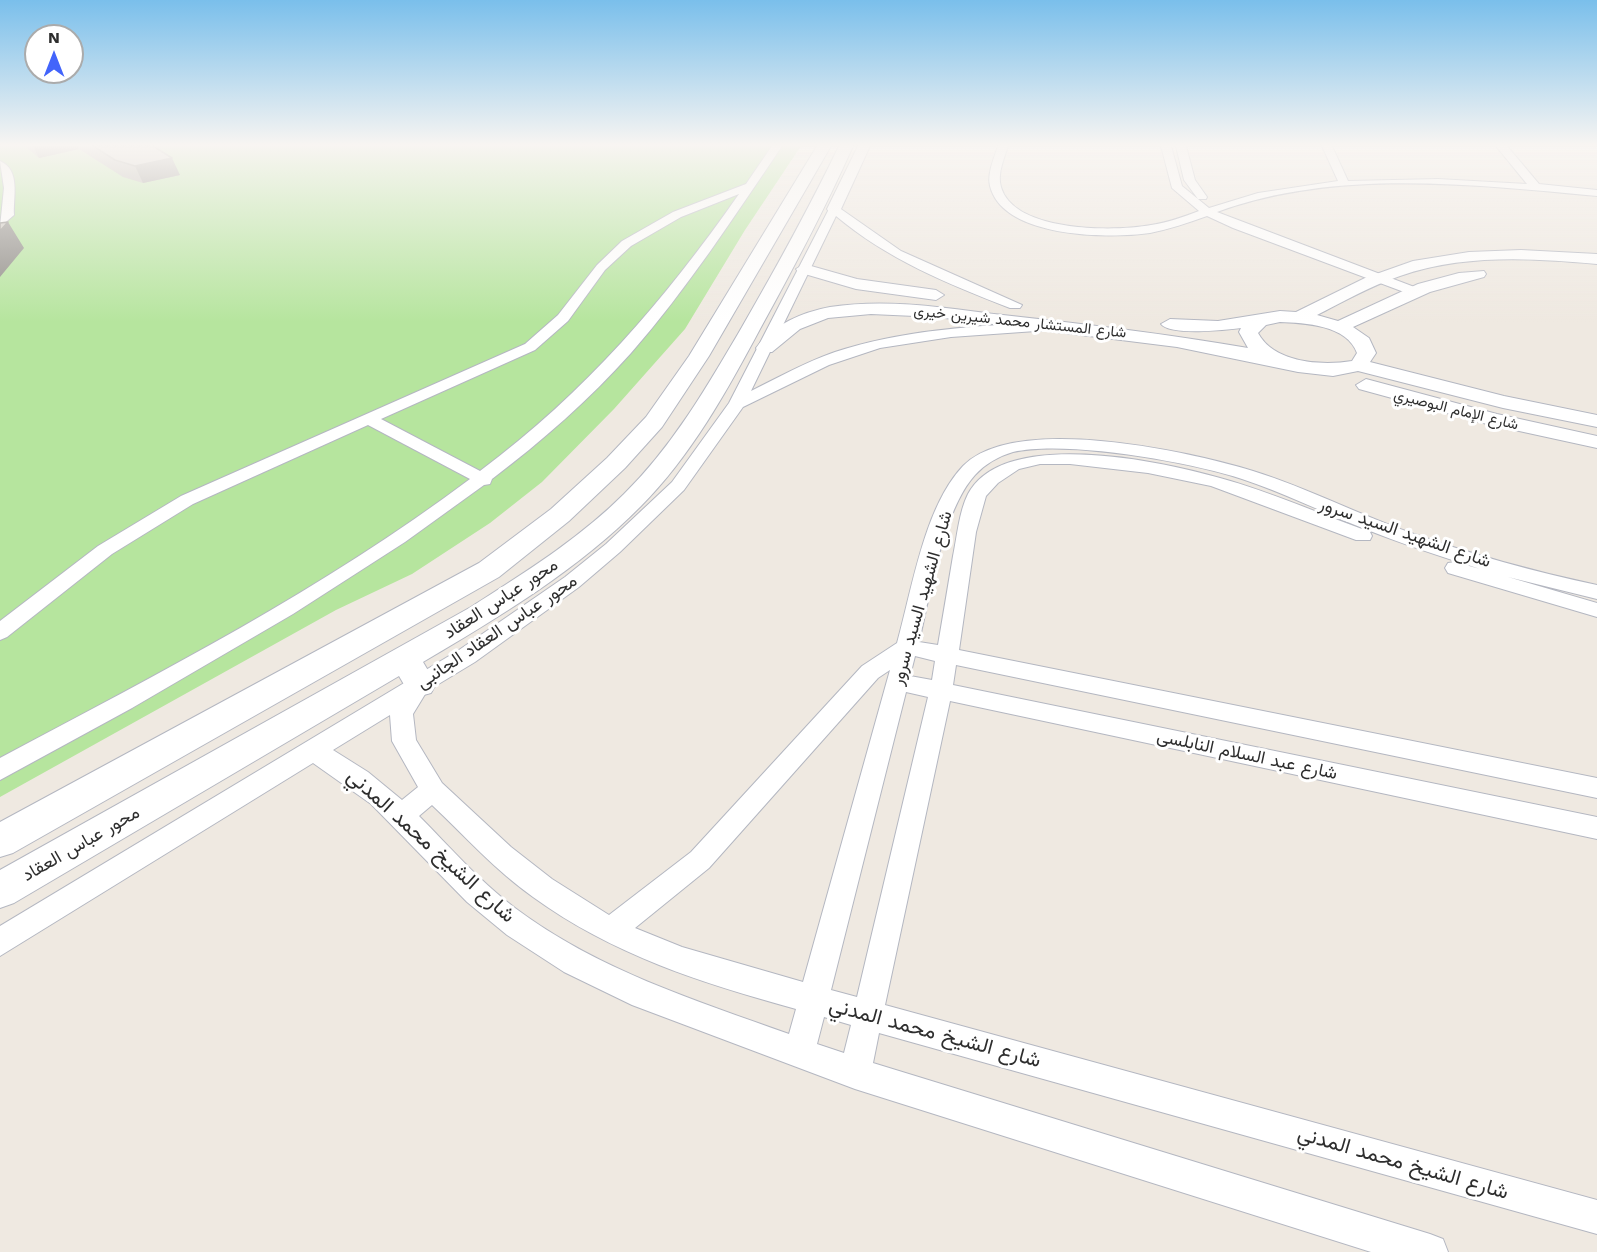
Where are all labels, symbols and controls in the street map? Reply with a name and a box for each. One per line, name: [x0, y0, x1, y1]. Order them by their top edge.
north arrow: [24, 24, 84, 84]
text: N: [48, 28, 60, 47]
street label: شارع المستشار محمد شيرين خيرى: [913, 302, 1127, 342]
street label: شارع الإمام البوصيري: [1392, 386, 1520, 434]
street label: شارع الشهيد السيد سرور: [1316, 493, 1494, 573]
street label: شارع الشهيد السيد سرور: [887, 509, 957, 687]
street label: محور عباس العقاد: [440, 554, 562, 644]
street label: محور عباس العقاد الجانبى: [413, 570, 581, 694]
street label: شارع عبد السلام النابلسى: [1155, 725, 1339, 785]
street label: شارع الشيخ محمد المدني: [342, 764, 520, 928]
street label: محور عباس العقاد: [19, 802, 143, 886]
street label: شارع الشيخ محمد المدني: [826, 993, 1044, 1073]
street label: شارع الشيخ محمد المدني: [1295, 1121, 1511, 1205]

